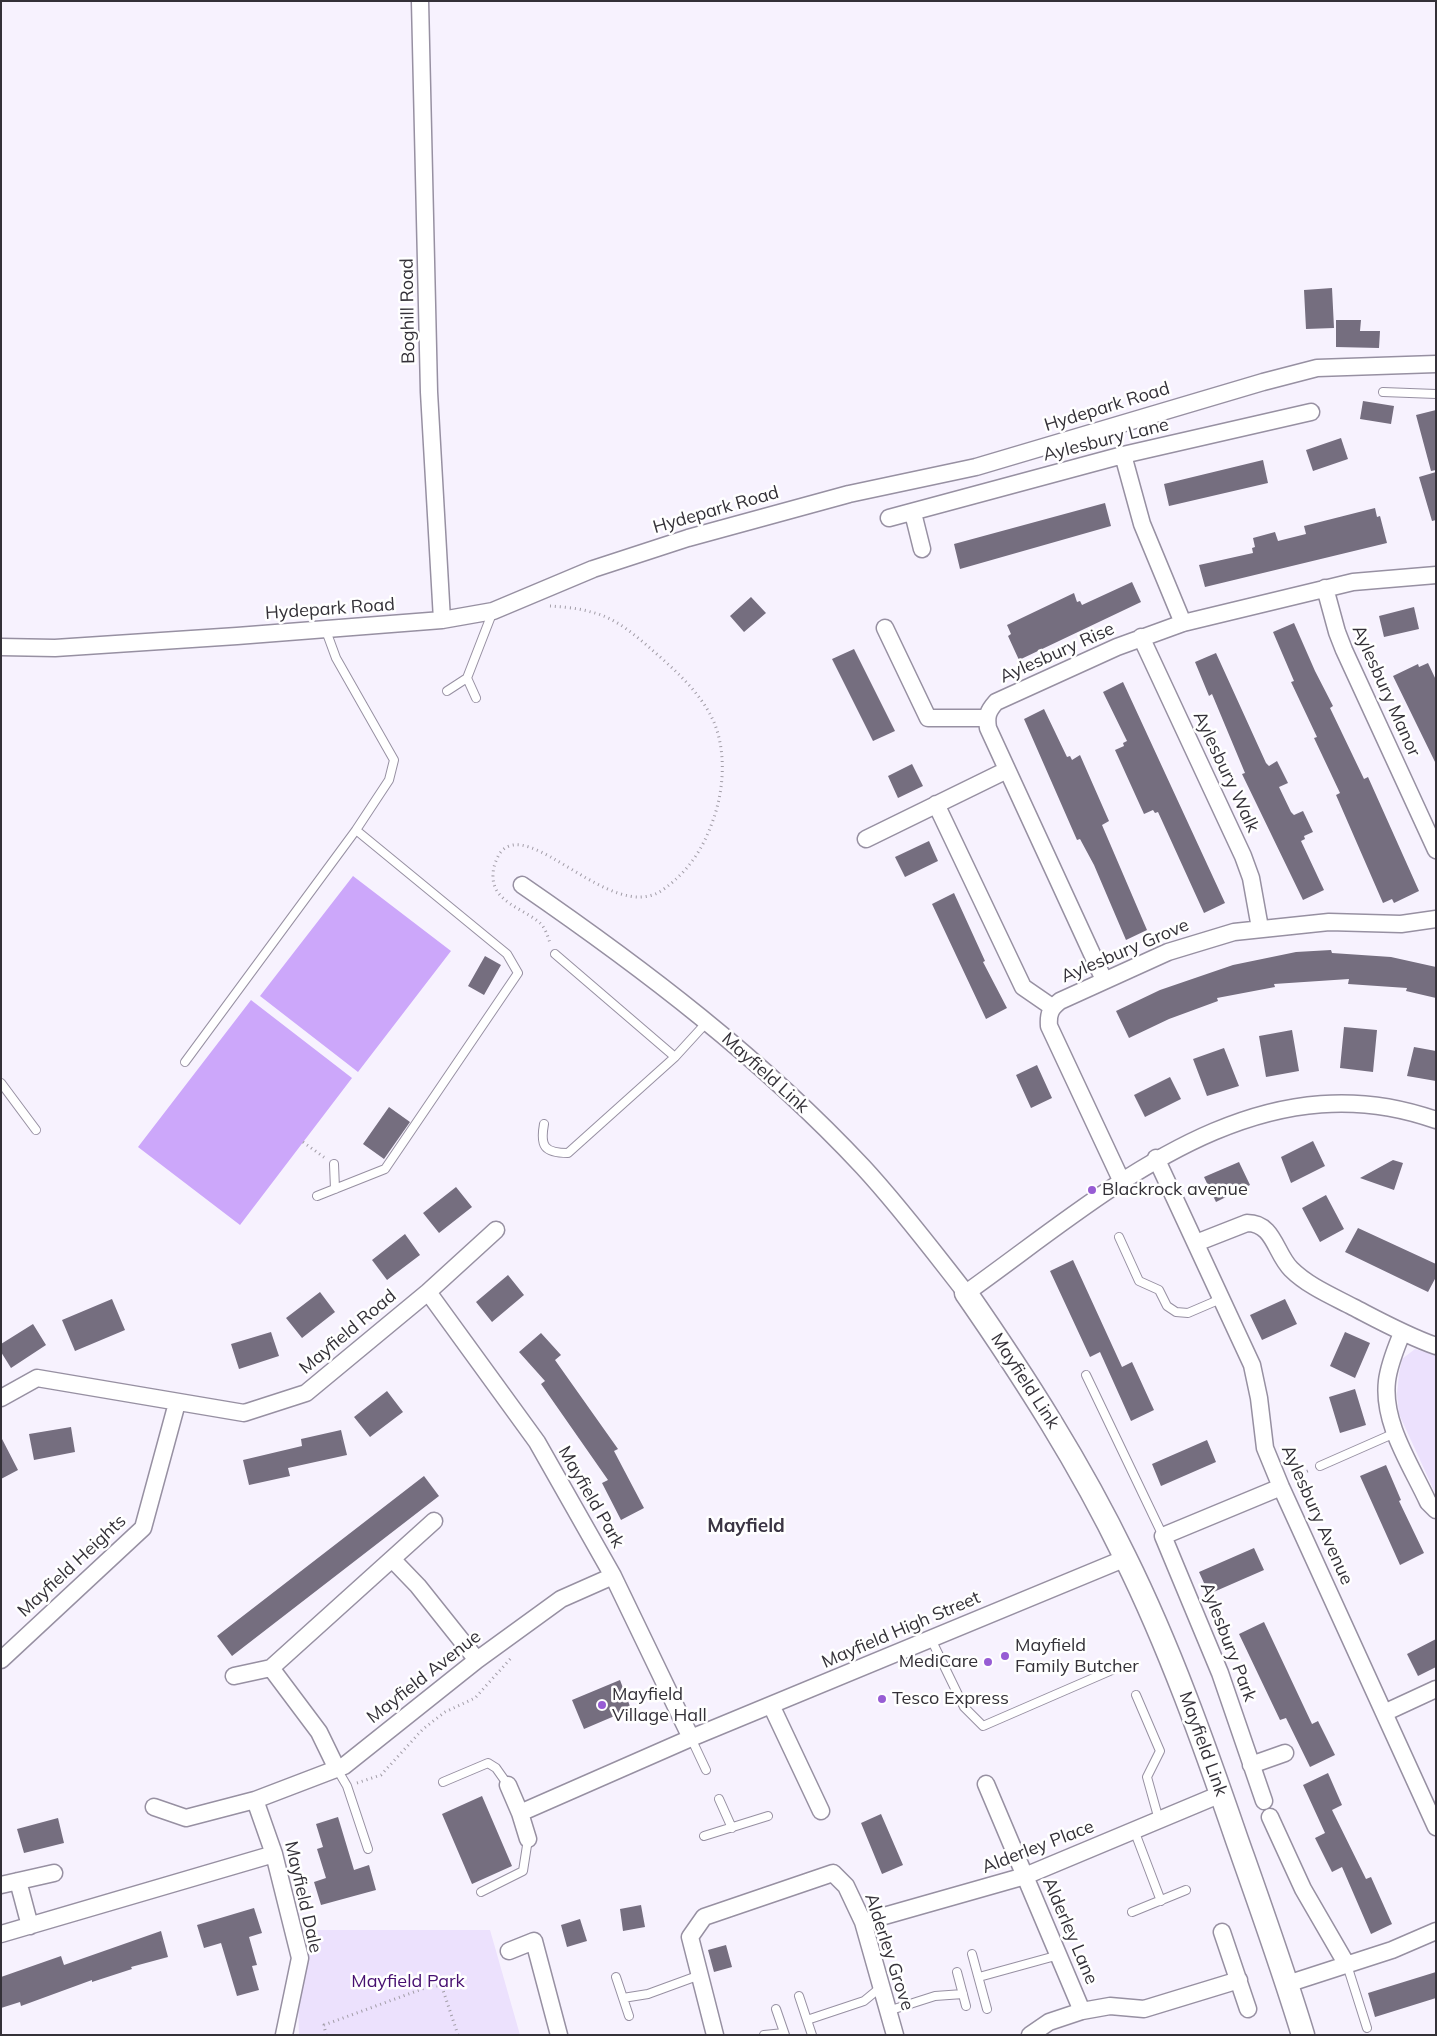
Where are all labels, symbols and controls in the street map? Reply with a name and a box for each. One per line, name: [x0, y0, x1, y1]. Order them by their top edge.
street label: Boghill Road: [396, 258, 420, 364]
street label: Hydepark Road: [1042, 378, 1172, 436]
street label: Aylesbury Lane: [1041, 414, 1171, 466]
street label: Hydepark Road: [651, 482, 781, 538]
street label: Hydepark Road: [264, 594, 396, 624]
street label: Aylesbury Rise: [996, 618, 1118, 688]
street label: Aylesbury Manor: [1347, 622, 1425, 760]
street label: Aylesbury Walk: [1188, 708, 1264, 836]
street label: Aylesbury Grove: [1058, 914, 1192, 988]
street label: Mayfield Link: [717, 1028, 813, 1118]
place label: Blackrock avenue: [1102, 1179, 1248, 1201]
marker: Blackrock avenue: [1086, 1184, 1098, 1196]
street label: Mayfield Road: [295, 1285, 401, 1379]
street label: Mayfield Link: [986, 1329, 1064, 1433]
street label: Mayfield Park: [553, 1442, 629, 1552]
street label: Aylesbury Avenue: [1277, 1442, 1357, 1588]
street label: Mayfield Heights: [13, 1510, 131, 1622]
district label: Mayfield: [707, 1515, 785, 1537]
street label: Aylesbury Park: [1195, 1579, 1261, 1705]
street label: Mayfield High Street: [819, 1587, 983, 1673]
street label: Mayfield Avenue: [363, 1626, 485, 1728]
place label: Mayfield Family Butcher: [1015, 1635, 1139, 1678]
marker: Mayfield Family Butcher: [999, 1650, 1011, 1662]
place label: MediCare: [899, 1651, 978, 1673]
marker: MediCare: [982, 1656, 994, 1668]
place label: Mayfield Village Hall: [612, 1684, 707, 1726]
place label: Tesco Express: [892, 1688, 1009, 1710]
street label: Mayfield Link: [1174, 1689, 1232, 1799]
marker: Tesco Express: [876, 1693, 888, 1705]
marker: Mayfield Village Hall: [596, 1699, 608, 1711]
street label: Alderley Place: [979, 1816, 1097, 1878]
street label: Mayfield Dale: [280, 1839, 326, 1955]
street label: Alderley Lane: [1038, 1874, 1102, 1988]
street label: Alderley Grove: [860, 1891, 918, 2013]
park label: Mayfield Park: [351, 1971, 465, 1993]

